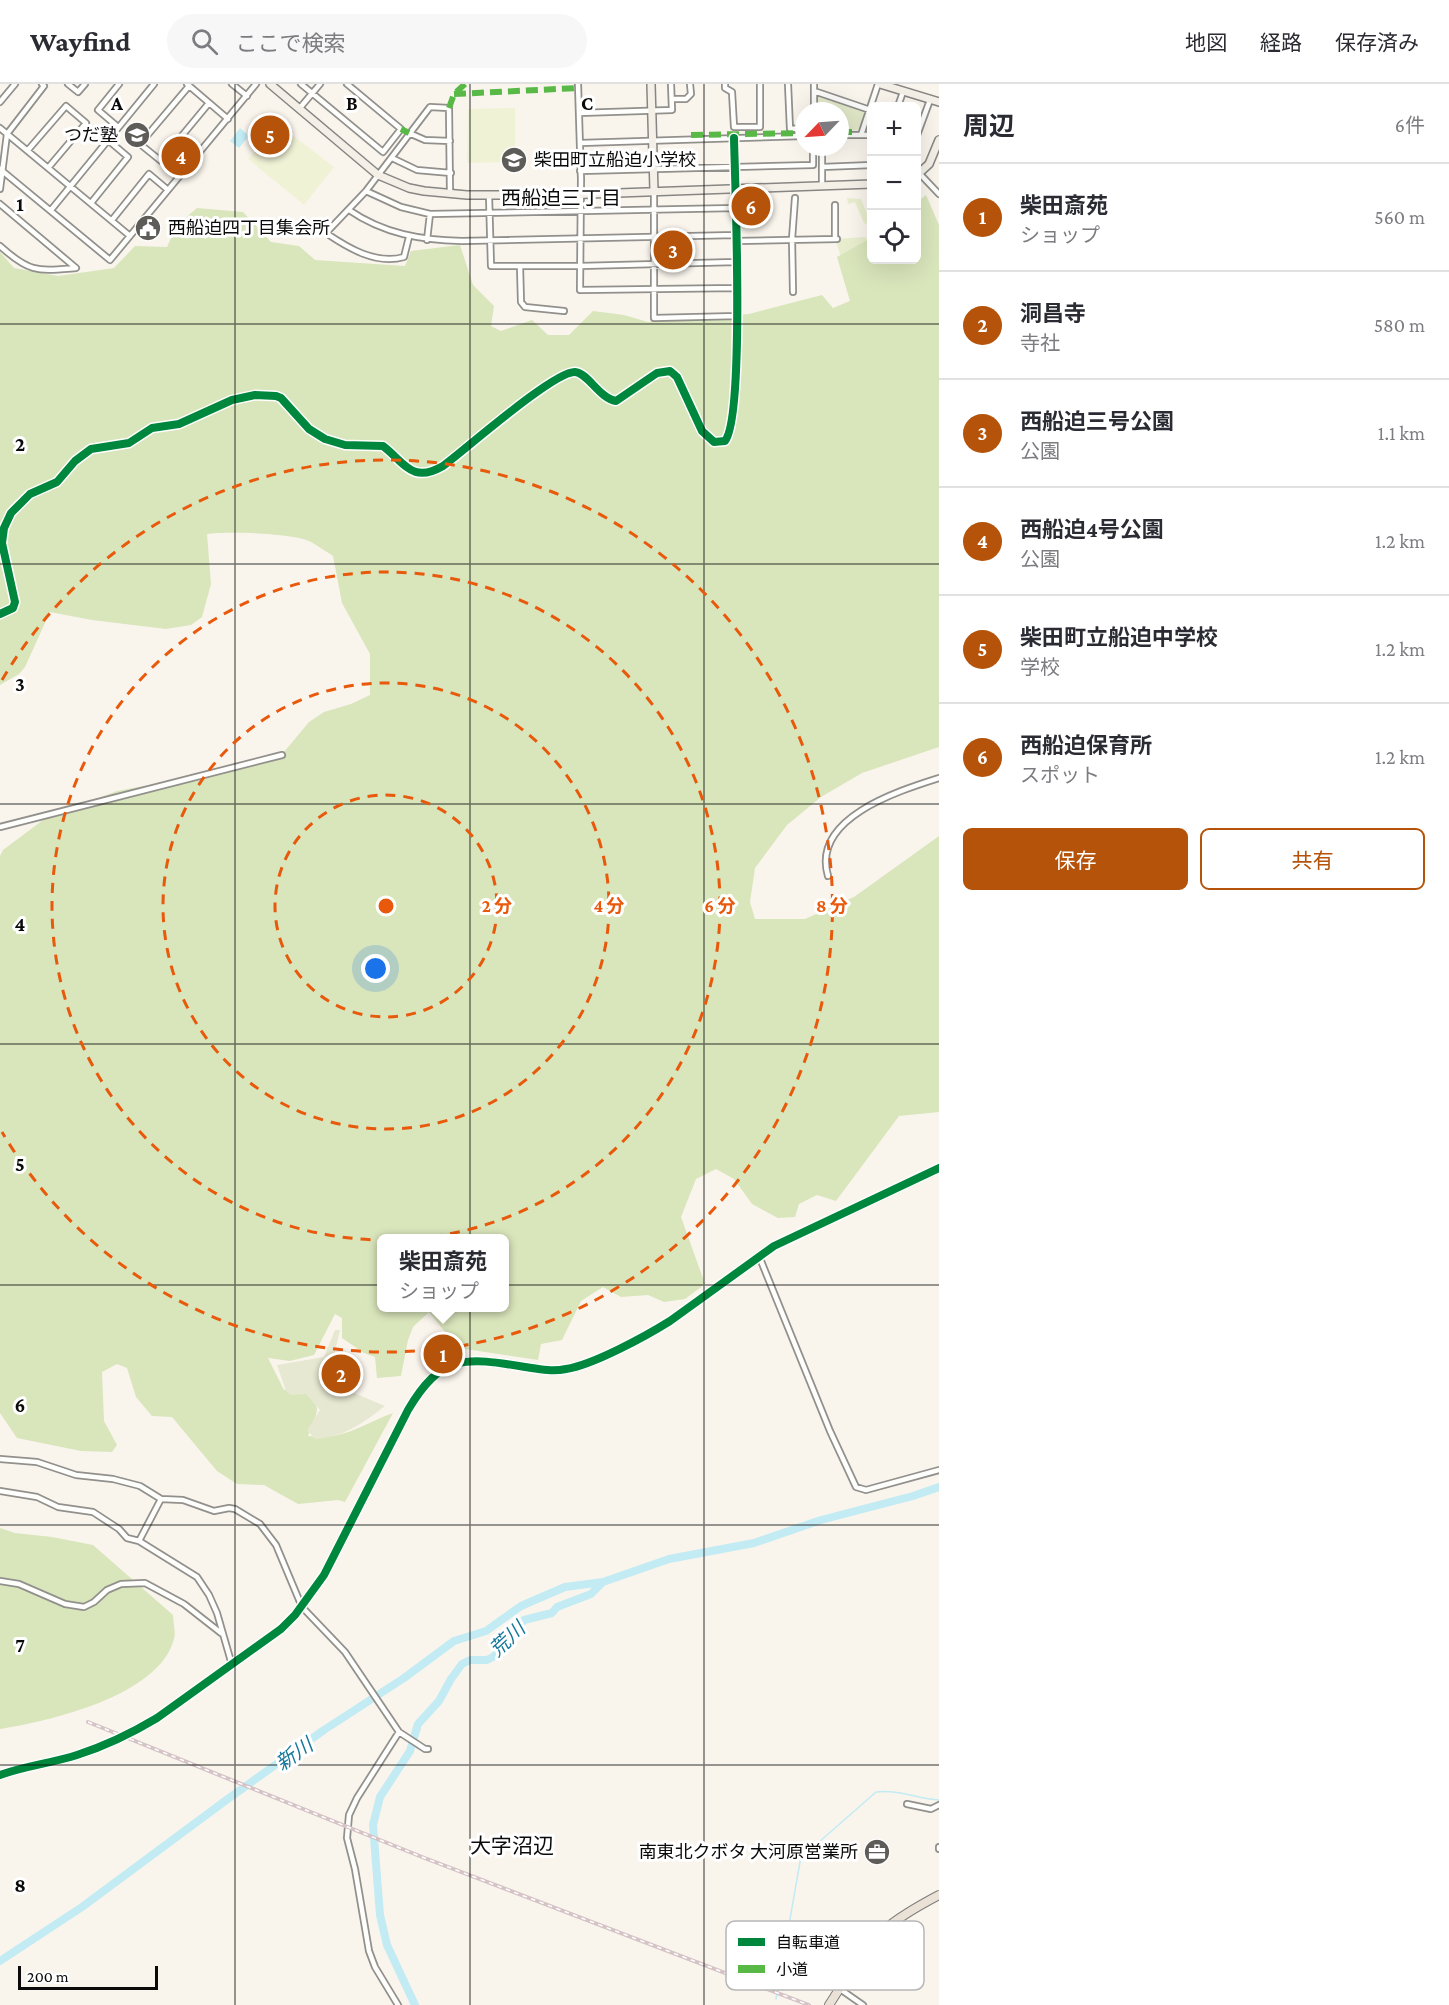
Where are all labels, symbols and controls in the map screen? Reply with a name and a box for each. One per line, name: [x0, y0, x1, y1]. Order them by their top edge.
search box: [167, 14, 587, 68]
icon: search: [188, 25, 221, 58]
text: Wayfind: [30, 26, 131, 57]
text: ここで検索: [236, 31, 346, 56]
text: 地図: [1185, 31, 1227, 55]
text: 経路: [1260, 31, 1302, 55]
text: 保存済み: [1335, 31, 1419, 55]
text: A: [110, 92, 124, 114]
text: B: [346, 92, 358, 114]
text: C: [581, 92, 593, 114]
north arrow: [795, 102, 849, 156]
map controls: [867, 102, 921, 264]
button: +: [867, 102, 921, 156]
pin: 5: [250, 112, 290, 158]
text: 周辺: [963, 112, 1015, 141]
text: 6件: [1395, 114, 1425, 136]
school or university icon: つだ塾: [122, 120, 152, 150]
place label: つだ塾: [64, 125, 118, 145]
pin: 4: [162, 134, 201, 178]
school or university icon: 柴田町立船迫小学校: [499, 145, 529, 175]
place label: 柴田町立船迫小学校: [534, 150, 696, 170]
button: −: [867, 156, 921, 210]
pin: 6: [732, 184, 771, 228]
district label: 西船迫三丁目: [501, 187, 621, 209]
text: 1: [16, 193, 24, 215]
text: 柴田斎苑: [1020, 193, 1108, 218]
text: 1: [979, 206, 986, 228]
text: 560 m: [1374, 206, 1425, 228]
button: locate: [867, 210, 921, 264]
public building icon: 西船迫四丁目集会所: [133, 213, 163, 243]
place label: 西船迫四丁目集会所: [168, 218, 330, 238]
text: ショップ: [1020, 224, 1100, 246]
pin: 3: [654, 228, 692, 272]
text: 洞昌寺: [1020, 301, 1086, 326]
text: 2: [977, 314, 988, 336]
text: 580 m: [1374, 314, 1425, 336]
text: 寺社: [1020, 332, 1060, 354]
text: 西船迫三号公園: [1020, 409, 1174, 434]
text: 3: [978, 422, 987, 444]
text: 1.1 km: [1378, 422, 1425, 444]
text: 2: [15, 433, 25, 455]
text: 公園: [1020, 440, 1060, 462]
text: 西船迫4号公園: [1020, 517, 1164, 542]
text: 4: [977, 530, 988, 552]
text: 1.2 km: [1375, 530, 1425, 552]
text: 公園: [1020, 548, 1060, 570]
text: 柴田町立船迫中学校: [1020, 625, 1218, 650]
text: 5: [978, 638, 987, 660]
text: 1.2 km: [1375, 638, 1425, 660]
text: 学校: [1020, 656, 1060, 678]
text: 3: [15, 673, 25, 695]
text: 西船迫保育所: [1020, 733, 1152, 758]
text: 6: [977, 746, 988, 768]
text: 1.2 km: [1375, 746, 1425, 768]
text: スポット: [1020, 764, 1100, 786]
button: 保存: [963, 828, 1188, 890]
button: 共有: [1200, 828, 1425, 890]
centre of rings: [376, 896, 396, 916]
text: 2 分: [482, 896, 512, 916]
text: 4 分: [593, 896, 625, 916]
text: 6 分: [704, 896, 736, 916]
text: 8 分: [816, 896, 848, 916]
text: 4: [15, 913, 26, 935]
your location: [361, 954, 390, 983]
text: 5: [15, 1153, 25, 1175]
popup: [377, 1234, 509, 1312]
text: 柴田斎苑: [399, 1249, 487, 1274]
text: ショップ: [399, 1280, 479, 1302]
pin: 1: [424, 1332, 462, 1376]
pin: 2: [322, 1352, 360, 1396]
text: 6: [15, 1394, 25, 1416]
water label: 荒川: [485, 1616, 531, 1661]
text: 7: [15, 1634, 25, 1656]
water label: 新川: [271, 1732, 318, 1774]
district label: 大字沼辺: [470, 1834, 554, 1858]
office icon: 南東北クボタ 大河原営業所: [862, 1837, 892, 1867]
place label: 南東北クボタ 大河原営業所: [639, 1842, 858, 1862]
text: 8: [14, 1874, 26, 1896]
legend: [726, 1921, 924, 1990]
text: 自転車道: [776, 1934, 840, 1951]
text: 小道: [776, 1961, 808, 1978]
scale bar: [18, 1963, 158, 1990]
text: 200 m: [27, 1968, 69, 1985]

